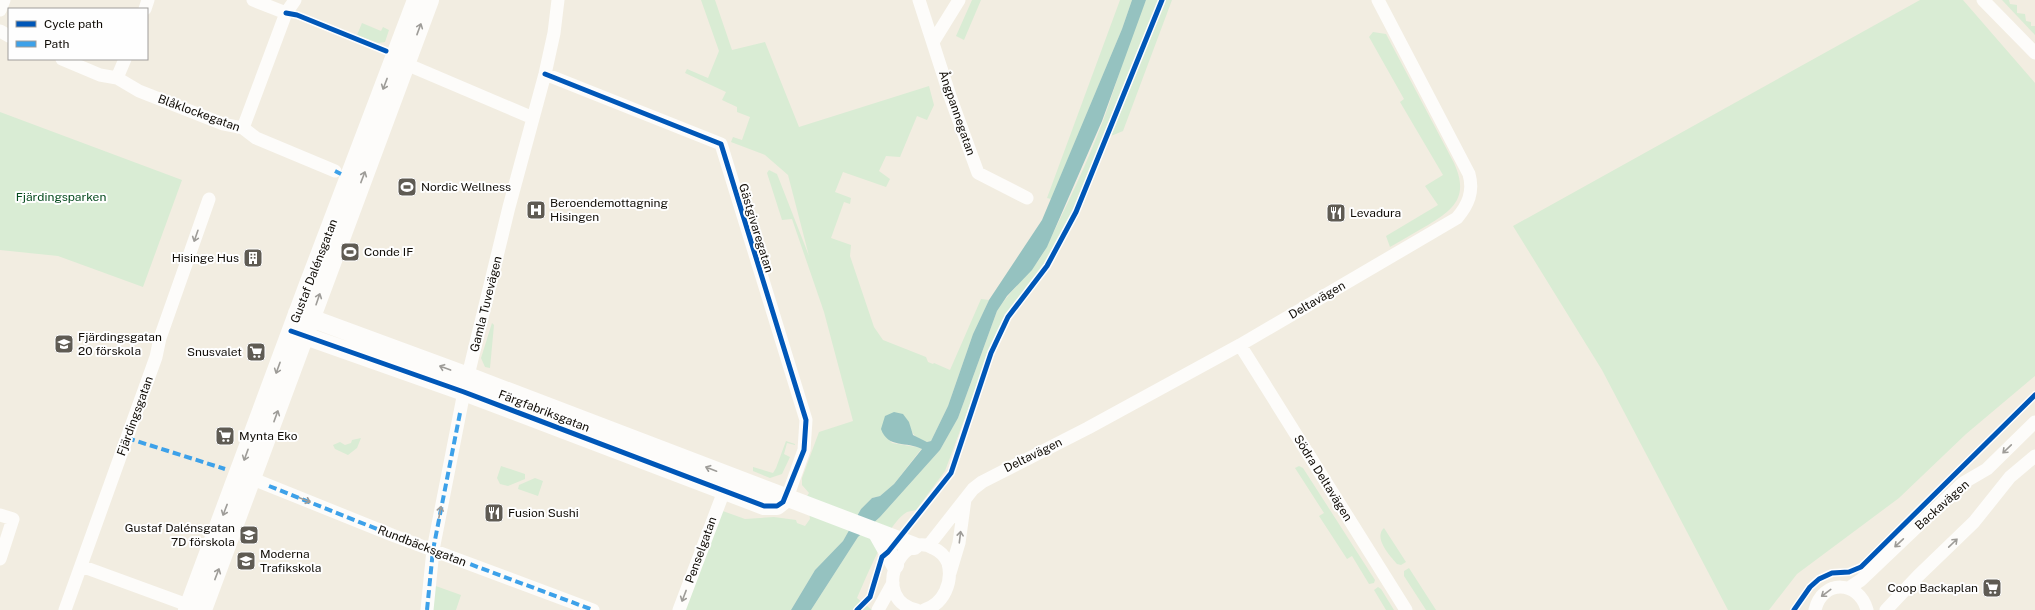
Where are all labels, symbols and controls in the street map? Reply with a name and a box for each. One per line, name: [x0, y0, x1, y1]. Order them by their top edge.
legend: [8, 8, 148, 60]
text: Cycle path: [44, 17, 103, 31]
one-way arrow: [415, 24, 423, 36]
text: Path: [44, 37, 70, 51]
street label: Ångpannegatan: [936, 69, 978, 157]
one-way arrow: [380, 78, 388, 90]
street label: Blåklockegatan: [156, 92, 242, 134]
one-way arrow: [360, 172, 368, 184]
sports icon: Nordic Wellness: [396, 176, 418, 198]
place label: Nordic Wellness: [421, 180, 511, 194]
street label: Gästgivaregatan: [736, 182, 776, 274]
park label: Fjärdingsparken: [16, 190, 106, 204]
place label: Beroendemottagning Hisingen: [550, 196, 668, 224]
hospital icon: Beroendemottagning Hisingen: [525, 199, 547, 221]
restaurant icon: Levadura: [1325, 202, 1347, 224]
place label: Levadura: [1350, 206, 1401, 220]
street label: Gustaf Dalénsgatan: [288, 217, 340, 325]
one-way arrow: [191, 229, 199, 241]
sports icon: Conde IF: [339, 241, 361, 263]
place label: Conde IF: [364, 245, 413, 259]
building icon: Hisinge Hus: [242, 247, 264, 269]
place label: Hisinge Hus: [172, 251, 239, 265]
street label: Gamla Tuvevägen: [467, 254, 505, 353]
street label: Deltavägen: [1286, 278, 1348, 322]
one-way arrow: [315, 294, 323, 306]
place label: Fjärdingsgatan 20 förskola: [78, 330, 162, 358]
school or university icon: Fjärdingsgatan 20 förskola: [53, 333, 75, 355]
supermarket icon: Snusvalet: [245, 341, 267, 363]
place label: Snusvalet: [187, 345, 242, 359]
one-way arrow: [273, 361, 281, 373]
one-way arrow: [440, 363, 452, 371]
street label: Fjärdingsgatan: [114, 374, 156, 458]
street label: Färgfabriksgatan: [496, 387, 592, 435]
one-way arrow: [272, 411, 280, 423]
supermarket icon: Mynta Eko: [214, 425, 236, 447]
place label: Mynta Eko: [239, 429, 298, 443]
street label: Södra Deltavägen: [1291, 432, 1355, 524]
street label: Deltavägen: [1002, 435, 1064, 475]
one-way arrow: [2002, 444, 2012, 454]
one-way arrow: [242, 448, 249, 461]
one-way arrow: [705, 464, 717, 472]
street label: Backavägen: [1912, 477, 1972, 533]
one-way arrow: [298, 497, 310, 504]
restaurant icon: Fusion Sushi: [483, 502, 505, 524]
one-way arrow: [221, 504, 228, 517]
one-way arrow: [437, 506, 445, 519]
place label: Fusion Sushi: [508, 506, 579, 520]
street label: Penselgatan: [683, 515, 720, 585]
place label: Gustaf Dalénsgatan 7D förskola: [125, 521, 235, 549]
street label: Rundbäcksgatan: [376, 523, 468, 569]
school or university icon: Gustaf Dalénsgatan 7D förskola: [238, 524, 260, 546]
one-way arrow: [956, 531, 964, 544]
one-way arrow: [1948, 538, 1958, 547]
one-way arrow: [1894, 539, 1904, 548]
place label: Moderna Trafikskola: [260, 547, 322, 575]
school or university icon: Moderna Trafikskola: [235, 550, 257, 572]
one-way arrow: [214, 568, 222, 580]
supermarket icon: Coop Backaplan: [1981, 577, 2003, 599]
place label: Coop Backaplan: [1888, 581, 1978, 595]
one-way arrow: [1820, 588, 1831, 597]
one-way arrow: [680, 590, 688, 602]

